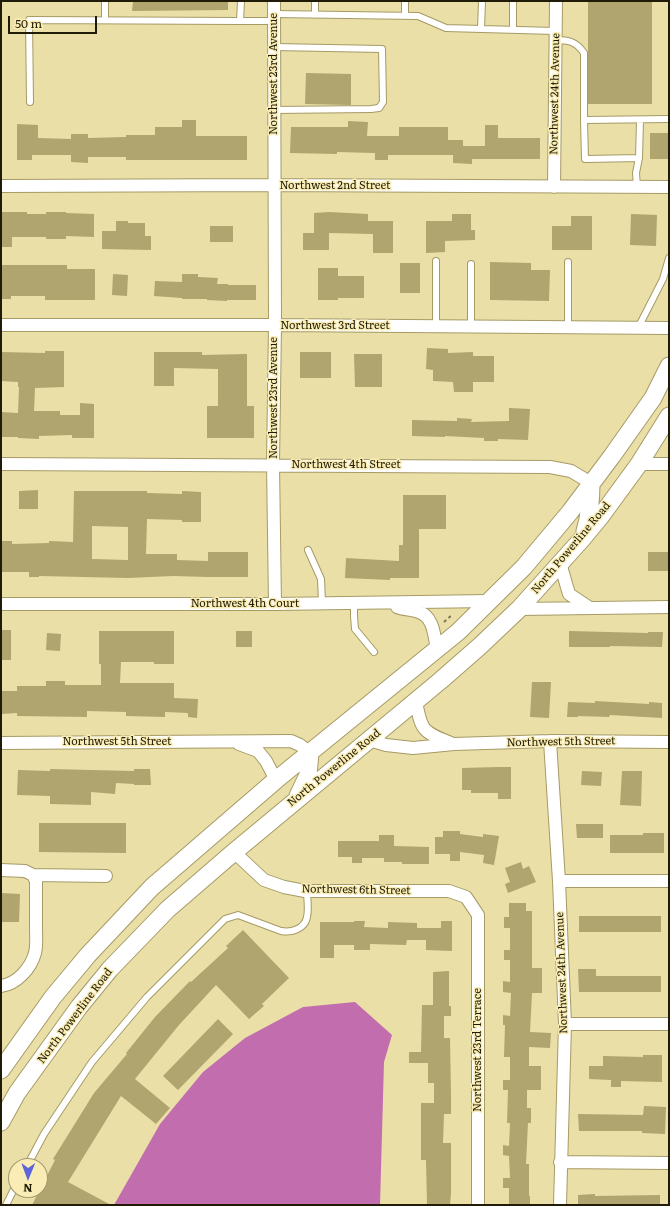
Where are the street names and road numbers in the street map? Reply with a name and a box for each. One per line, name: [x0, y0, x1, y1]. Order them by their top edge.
street label: Northwest 23rd Avenue: [267, 13, 281, 135]
street label: Northwest 24th Avenue: [547, 33, 563, 155]
street label: Northwest 2nd Street: [279, 179, 391, 193]
street label: Northwest 3rd Street: [280, 319, 390, 333]
street label: Northwest 23rd Avenue: [267, 337, 281, 459]
street label: Northwest 4th Street: [291, 458, 401, 472]
street label: North Powerline Road: [529, 499, 613, 597]
street label: Northwest 4th Court: [191, 597, 299, 611]
street label: North Powerline Road: [285, 726, 383, 810]
street label: Northwest 5th Street: [506, 734, 616, 750]
street label: Northwest 5th Street: [63, 735, 171, 749]
street label: Northwest 6th Street: [301, 882, 411, 898]
street label: Northwest 24th Avenue: [553, 912, 571, 1034]
street label: North Powerline Road: [35, 966, 115, 1066]
street label: Northwest 23rd Terrace: [471, 988, 485, 1112]

